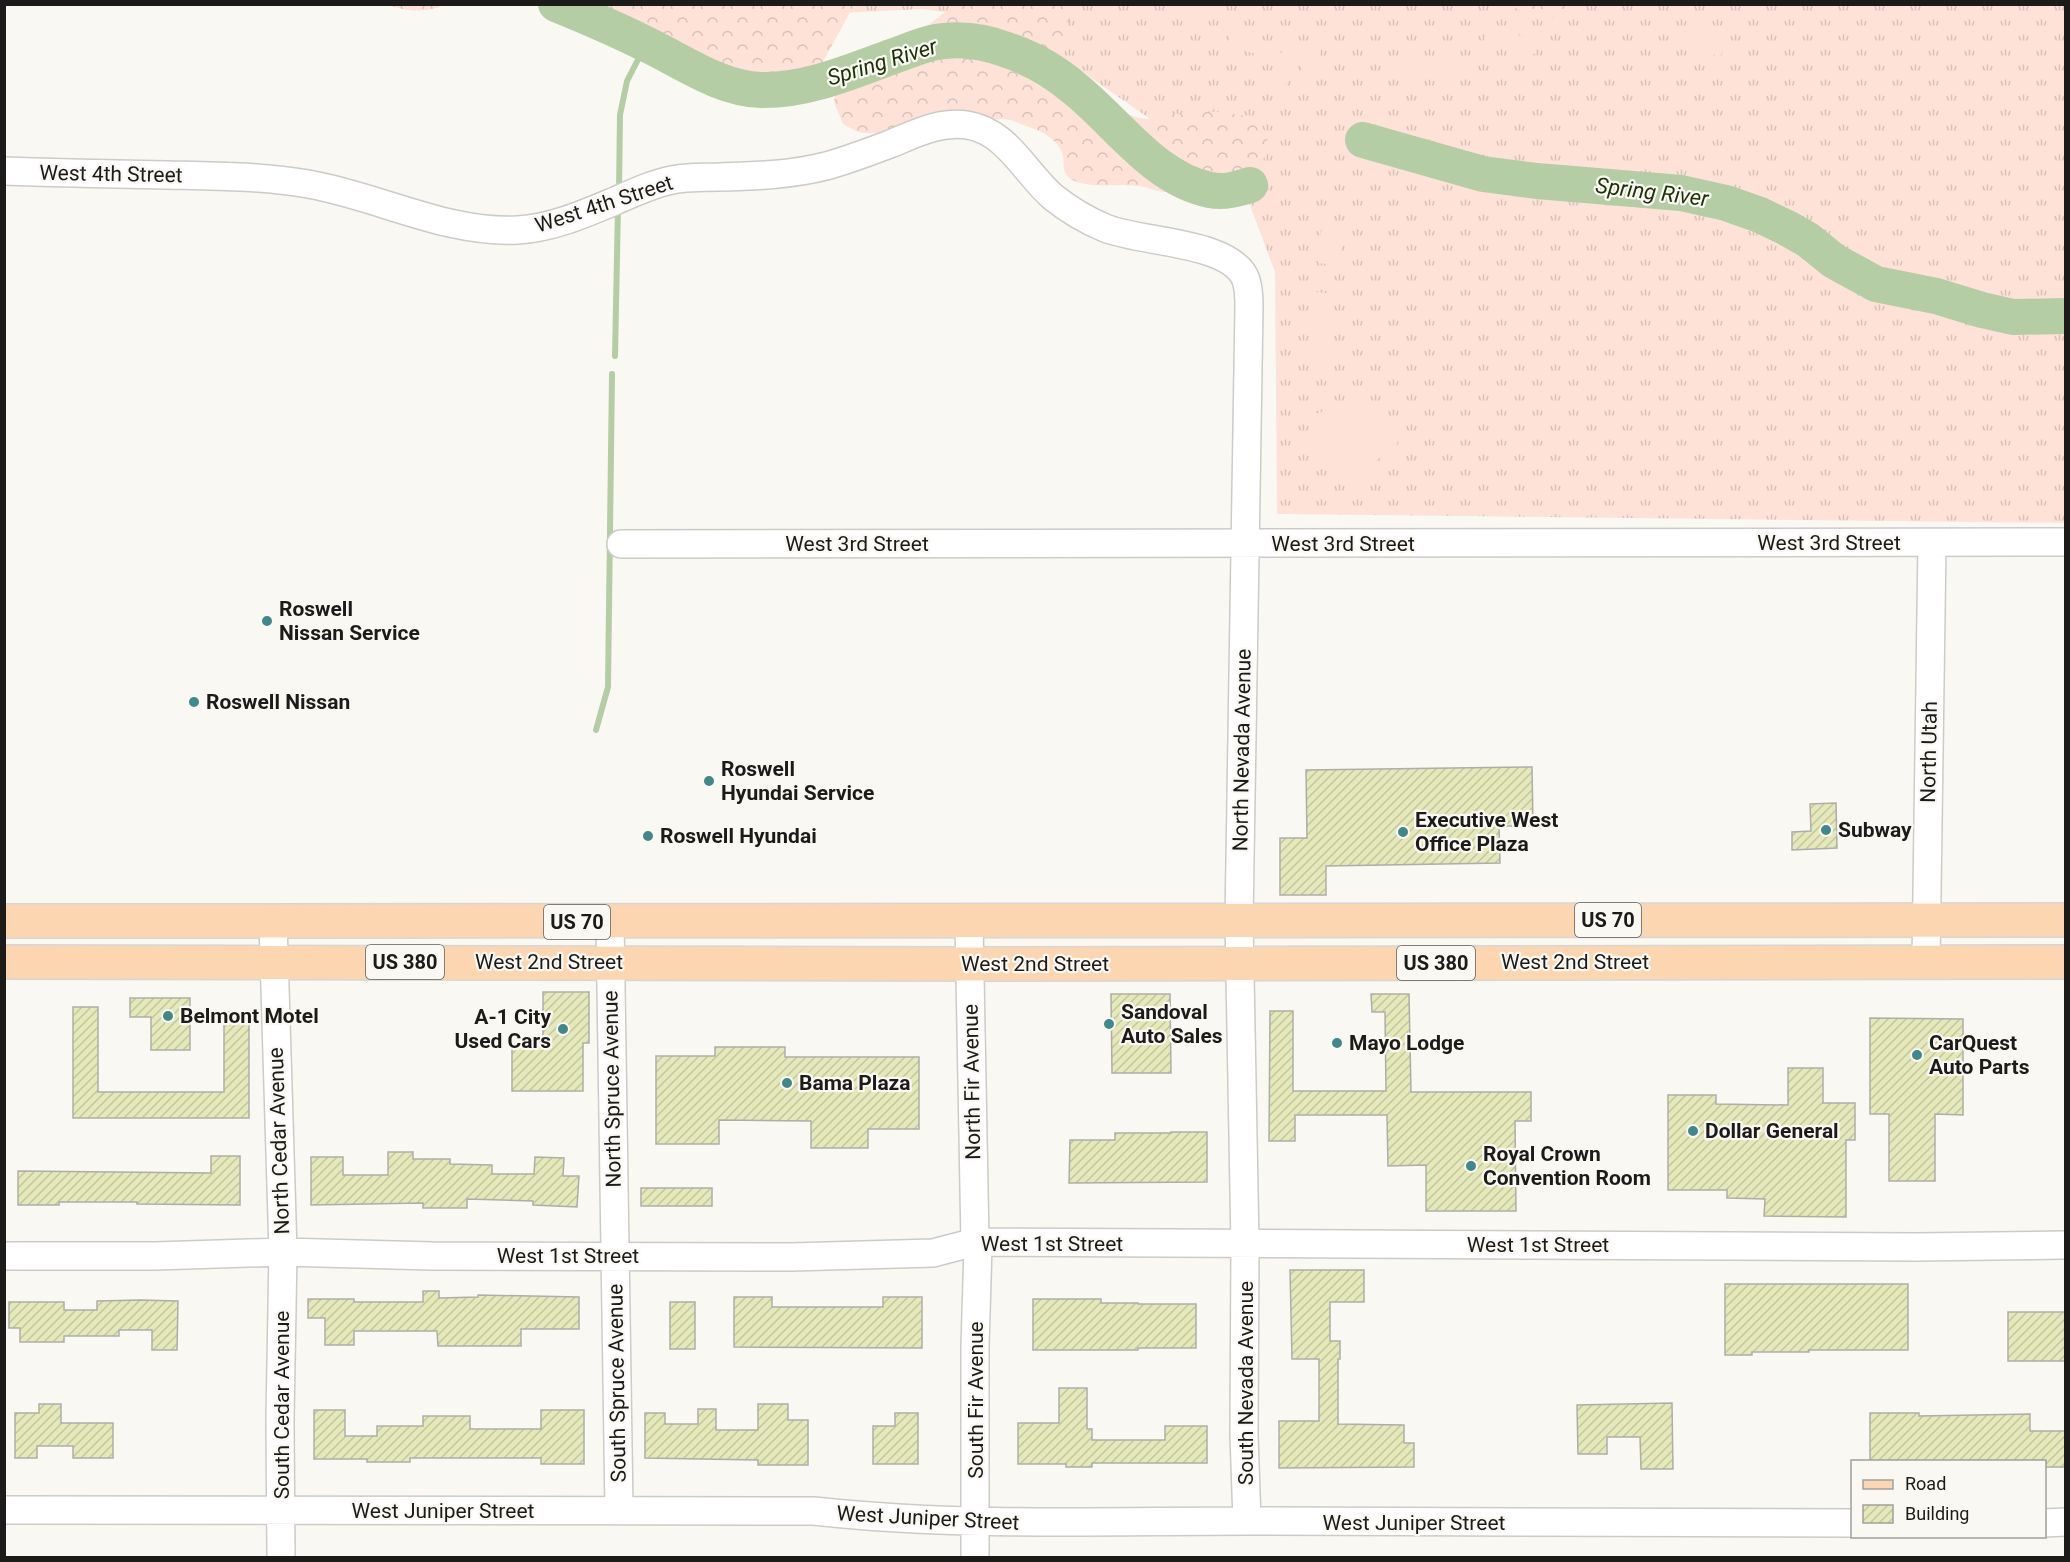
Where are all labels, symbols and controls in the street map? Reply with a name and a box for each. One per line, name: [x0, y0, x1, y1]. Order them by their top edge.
water label: Spring River: [824, 33, 941, 91]
street label: West 4th Street: [39, 161, 183, 187]
street label: West 4th Street: [532, 170, 676, 238]
water label: Spring River: [1594, 173, 1711, 211]
street label: West 3rd Street: [1757, 531, 1901, 555]
street label: West 3rd Street: [785, 532, 929, 556]
street label: West 3rd Street: [1271, 532, 1415, 556]
place label: Roswell Nissan Service: [279, 597, 420, 645]
marker: Roswell Nissan Service: [260, 614, 274, 628]
street label: North Nevada Avenue: [1228, 648, 1256, 852]
place label: Roswell Nissan: [206, 690, 350, 714]
marker: Roswell Nissan: [187, 695, 201, 709]
street label: North Utah: [1916, 701, 1942, 803]
place label: Roswell Hyundai Service: [721, 757, 874, 805]
marker: Roswell Hyundai Service: [702, 774, 716, 788]
place label: Executive West Office Plaza: [1415, 808, 1558, 856]
place label: Subway: [1838, 818, 1912, 842]
marker: Subway: [1819, 823, 1833, 837]
place label: Roswell Hyundai: [660, 824, 817, 848]
marker: Executive West Office Plaza: [1396, 825, 1410, 839]
marker: Roswell Hyundai: [641, 829, 655, 843]
road number: US 70: [1575, 903, 1641, 937]
road number: US 70: [544, 905, 610, 939]
road number: US 380: [366, 945, 444, 979]
road number: US 380: [1397, 946, 1475, 980]
street label: West 2nd Street: [475, 950, 623, 974]
street label: West 2nd Street: [1501, 950, 1649, 974]
street label: West 2nd Street: [961, 952, 1109, 976]
street label: North Spruce Avenue: [598, 990, 626, 1188]
place label: Sandoval Auto Sales: [1121, 1000, 1223, 1048]
place label: Belmont Motel: [180, 1004, 319, 1028]
street label: North Fir Avenue: [959, 1004, 985, 1160]
place label: A-1 City Used Cars: [455, 1005, 551, 1053]
marker: Belmont Motel: [161, 1009, 175, 1023]
marker: Sandoval Auto Sales: [1102, 1017, 1116, 1031]
marker: A-1 City Used Cars: [556, 1022, 570, 1036]
place label: Mayo Lodge: [1349, 1031, 1464, 1055]
place label: CarQuest Auto Parts: [1929, 1031, 2030, 1079]
marker: Mayo Lodge: [1330, 1036, 1344, 1050]
street label: North Cedar Avenue: [264, 1047, 294, 1235]
marker: CarQuest Auto Parts: [1910, 1048, 1924, 1062]
place label: Bama Plaza: [799, 1071, 911, 1095]
marker: Bama Plaza: [780, 1076, 794, 1090]
place label: Dollar General: [1705, 1119, 1839, 1143]
marker: Dollar General: [1686, 1124, 1700, 1138]
place label: Royal Crown Convention Room: [1483, 1142, 1651, 1190]
marker: Royal Crown Convention Room: [1464, 1159, 1478, 1173]
street label: West 1st Street: [981, 1232, 1123, 1256]
street label: West 1st Street: [1467, 1233, 1609, 1257]
street label: West 1st Street: [497, 1244, 639, 1268]
street label: South Nevada Avenue: [1234, 1281, 1258, 1485]
street label: South Spruce Avenue: [603, 1283, 631, 1483]
street label: South Cedar Avenue: [270, 1311, 294, 1499]
street label: South Fir Avenue: [964, 1321, 988, 1479]
legend: [1851, 1460, 2046, 1538]
text: Road: [1905, 1473, 1946, 1494]
street label: West Juniper Street: [352, 1499, 535, 1523]
street label: West Juniper Street: [836, 1501, 1020, 1535]
text: Building: [1905, 1503, 1969, 1524]
street label: West Juniper Street: [1323, 1511, 1506, 1535]

